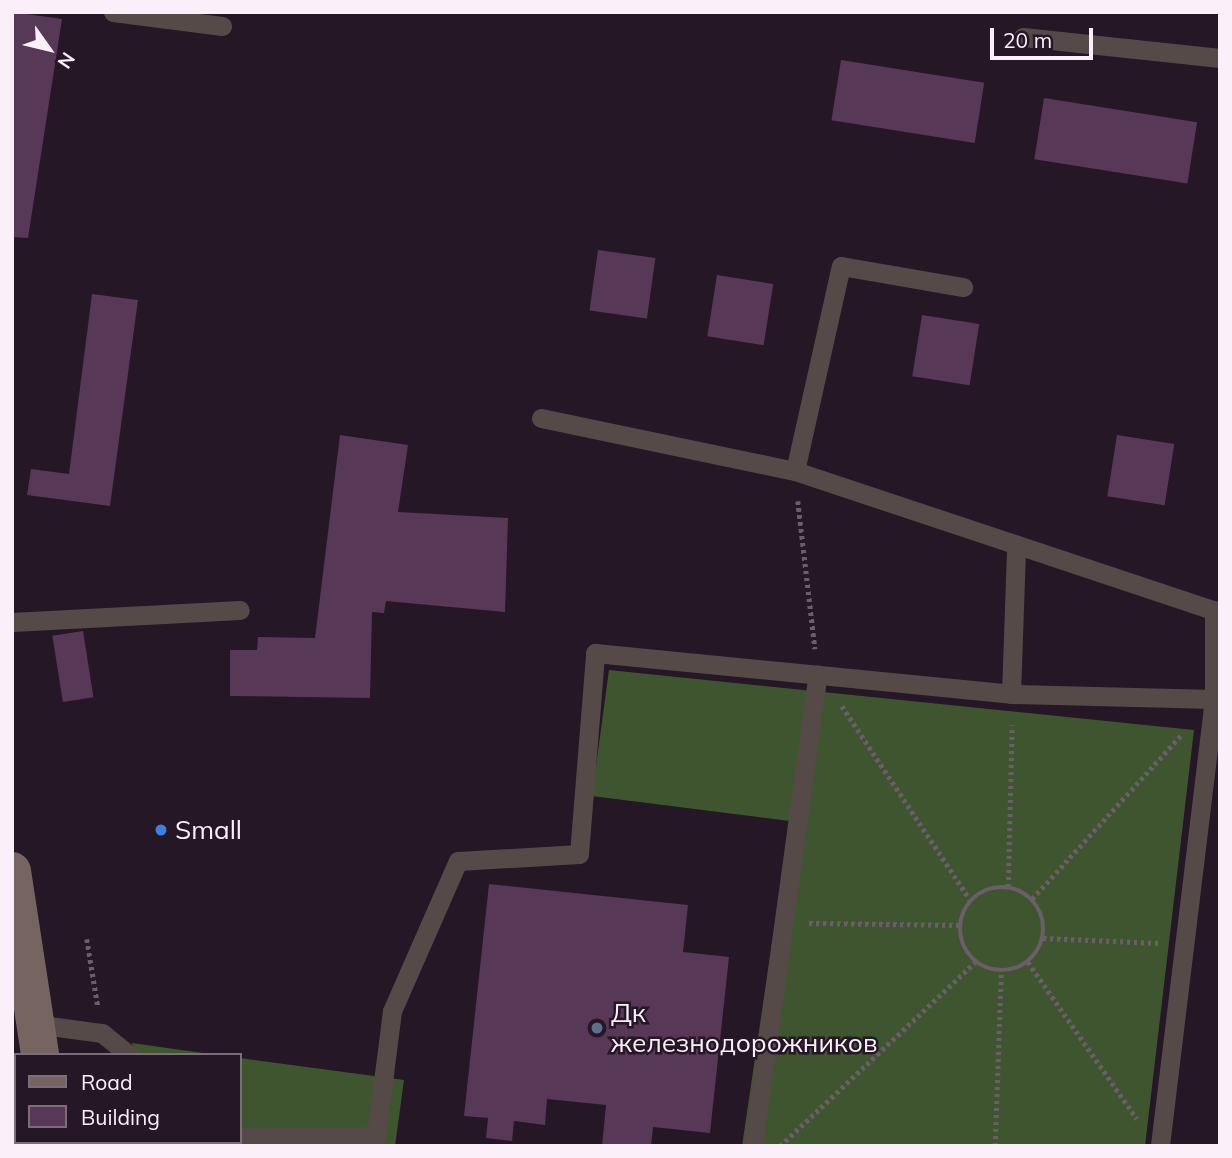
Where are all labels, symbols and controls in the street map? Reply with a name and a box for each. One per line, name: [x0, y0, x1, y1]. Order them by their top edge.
north arrow: [14, 14, 84, 84]
scale bar: [994, 14, 1097, 58]
text: 20 m: [1003, 27, 1052, 53]
text: N: [52, 48, 80, 73]
place label: Small: [175, 814, 242, 846]
marker: Small: [153, 822, 169, 838]
place label: Дк железнодорожников: [611, 997, 877, 1058]
marker: Дк железнодорожников: [589, 1020, 605, 1036]
legend: [14, 1053, 242, 1144]
text: Road: [81, 1069, 132, 1095]
text: Building: [81, 1104, 160, 1130]

